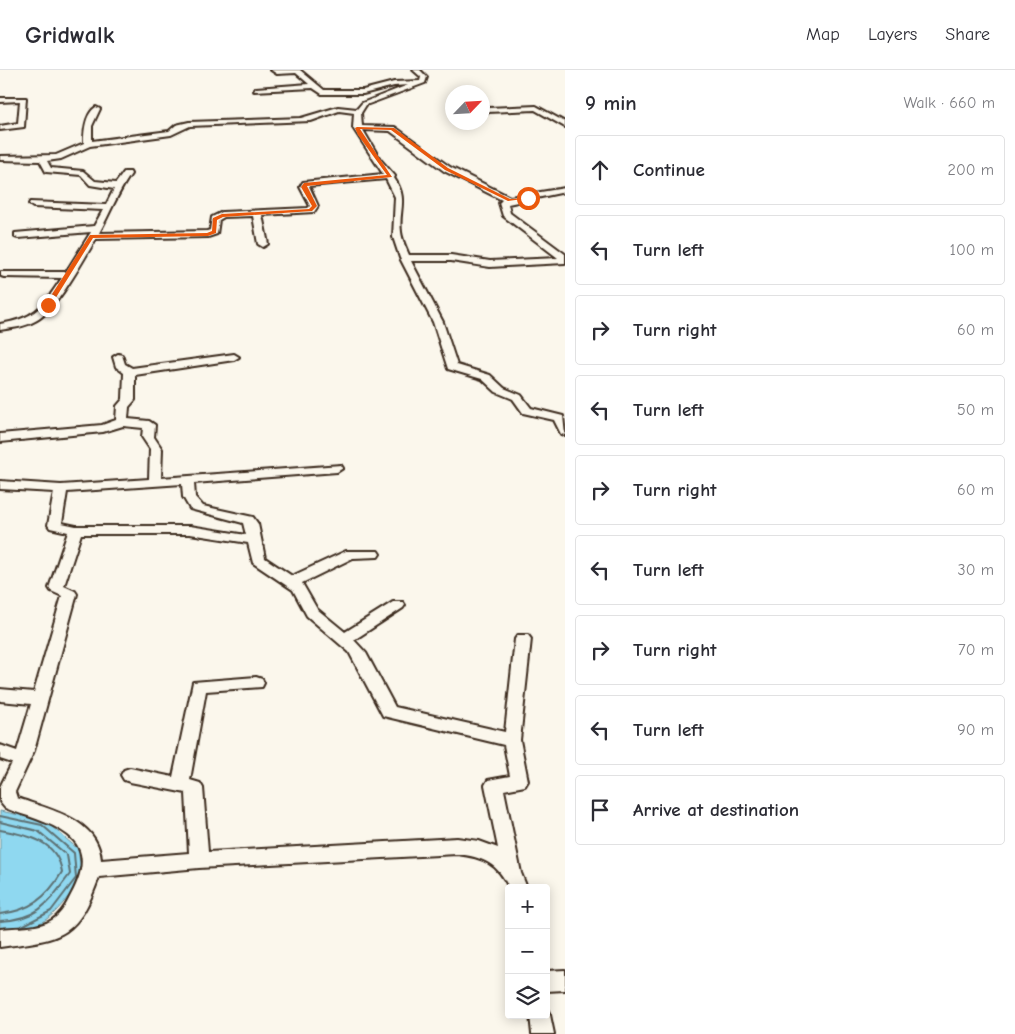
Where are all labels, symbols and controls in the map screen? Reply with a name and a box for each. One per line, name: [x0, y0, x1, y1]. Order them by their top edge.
text: Gridwalk: [25, 21, 114, 49]
text: Map: [806, 24, 840, 45]
text: Layers: [868, 24, 917, 45]
text: Share: [945, 24, 990, 45]
north arrow: [445, 85, 490, 130]
text: 9 min: [585, 91, 637, 115]
text: Walk · 660 m: [904, 94, 995, 112]
icon: ahead: [586, 156, 614, 184]
text: Continue: [633, 159, 705, 181]
text: 200 m: [948, 161, 994, 179]
route start: [517, 187, 540, 210]
icon: left: [586, 236, 614, 264]
text: Turn left: [633, 239, 704, 261]
text: 100 m: [950, 241, 994, 259]
route end: [37, 294, 60, 317]
icon: right: [586, 316, 614, 344]
text: Turn right: [633, 319, 717, 341]
text: 60 m: [957, 321, 994, 339]
icon: left: [586, 396, 614, 424]
text: Turn left: [633, 399, 704, 421]
text: 50 m: [957, 401, 994, 419]
icon: right: [586, 476, 614, 504]
text: Turn right: [633, 479, 717, 501]
text: 60 m: [957, 481, 994, 499]
icon: left: [586, 556, 614, 584]
text: Turn left: [633, 559, 704, 581]
text: 30 m: [958, 561, 994, 579]
icon: right: [586, 636, 614, 664]
text: Turn right: [633, 639, 717, 661]
text: 70 m: [958, 641, 994, 659]
icon: left: [586, 716, 614, 744]
text: Turn left: [633, 719, 704, 741]
text: 90 m: [957, 721, 994, 739]
icon: arrive: [586, 796, 614, 824]
text: Arrive at destination: [633, 799, 799, 821]
map controls: [505, 884, 550, 1019]
button: +: [505, 884, 550, 929]
button: −: [505, 929, 550, 974]
button: layers: [505, 974, 550, 1019]

